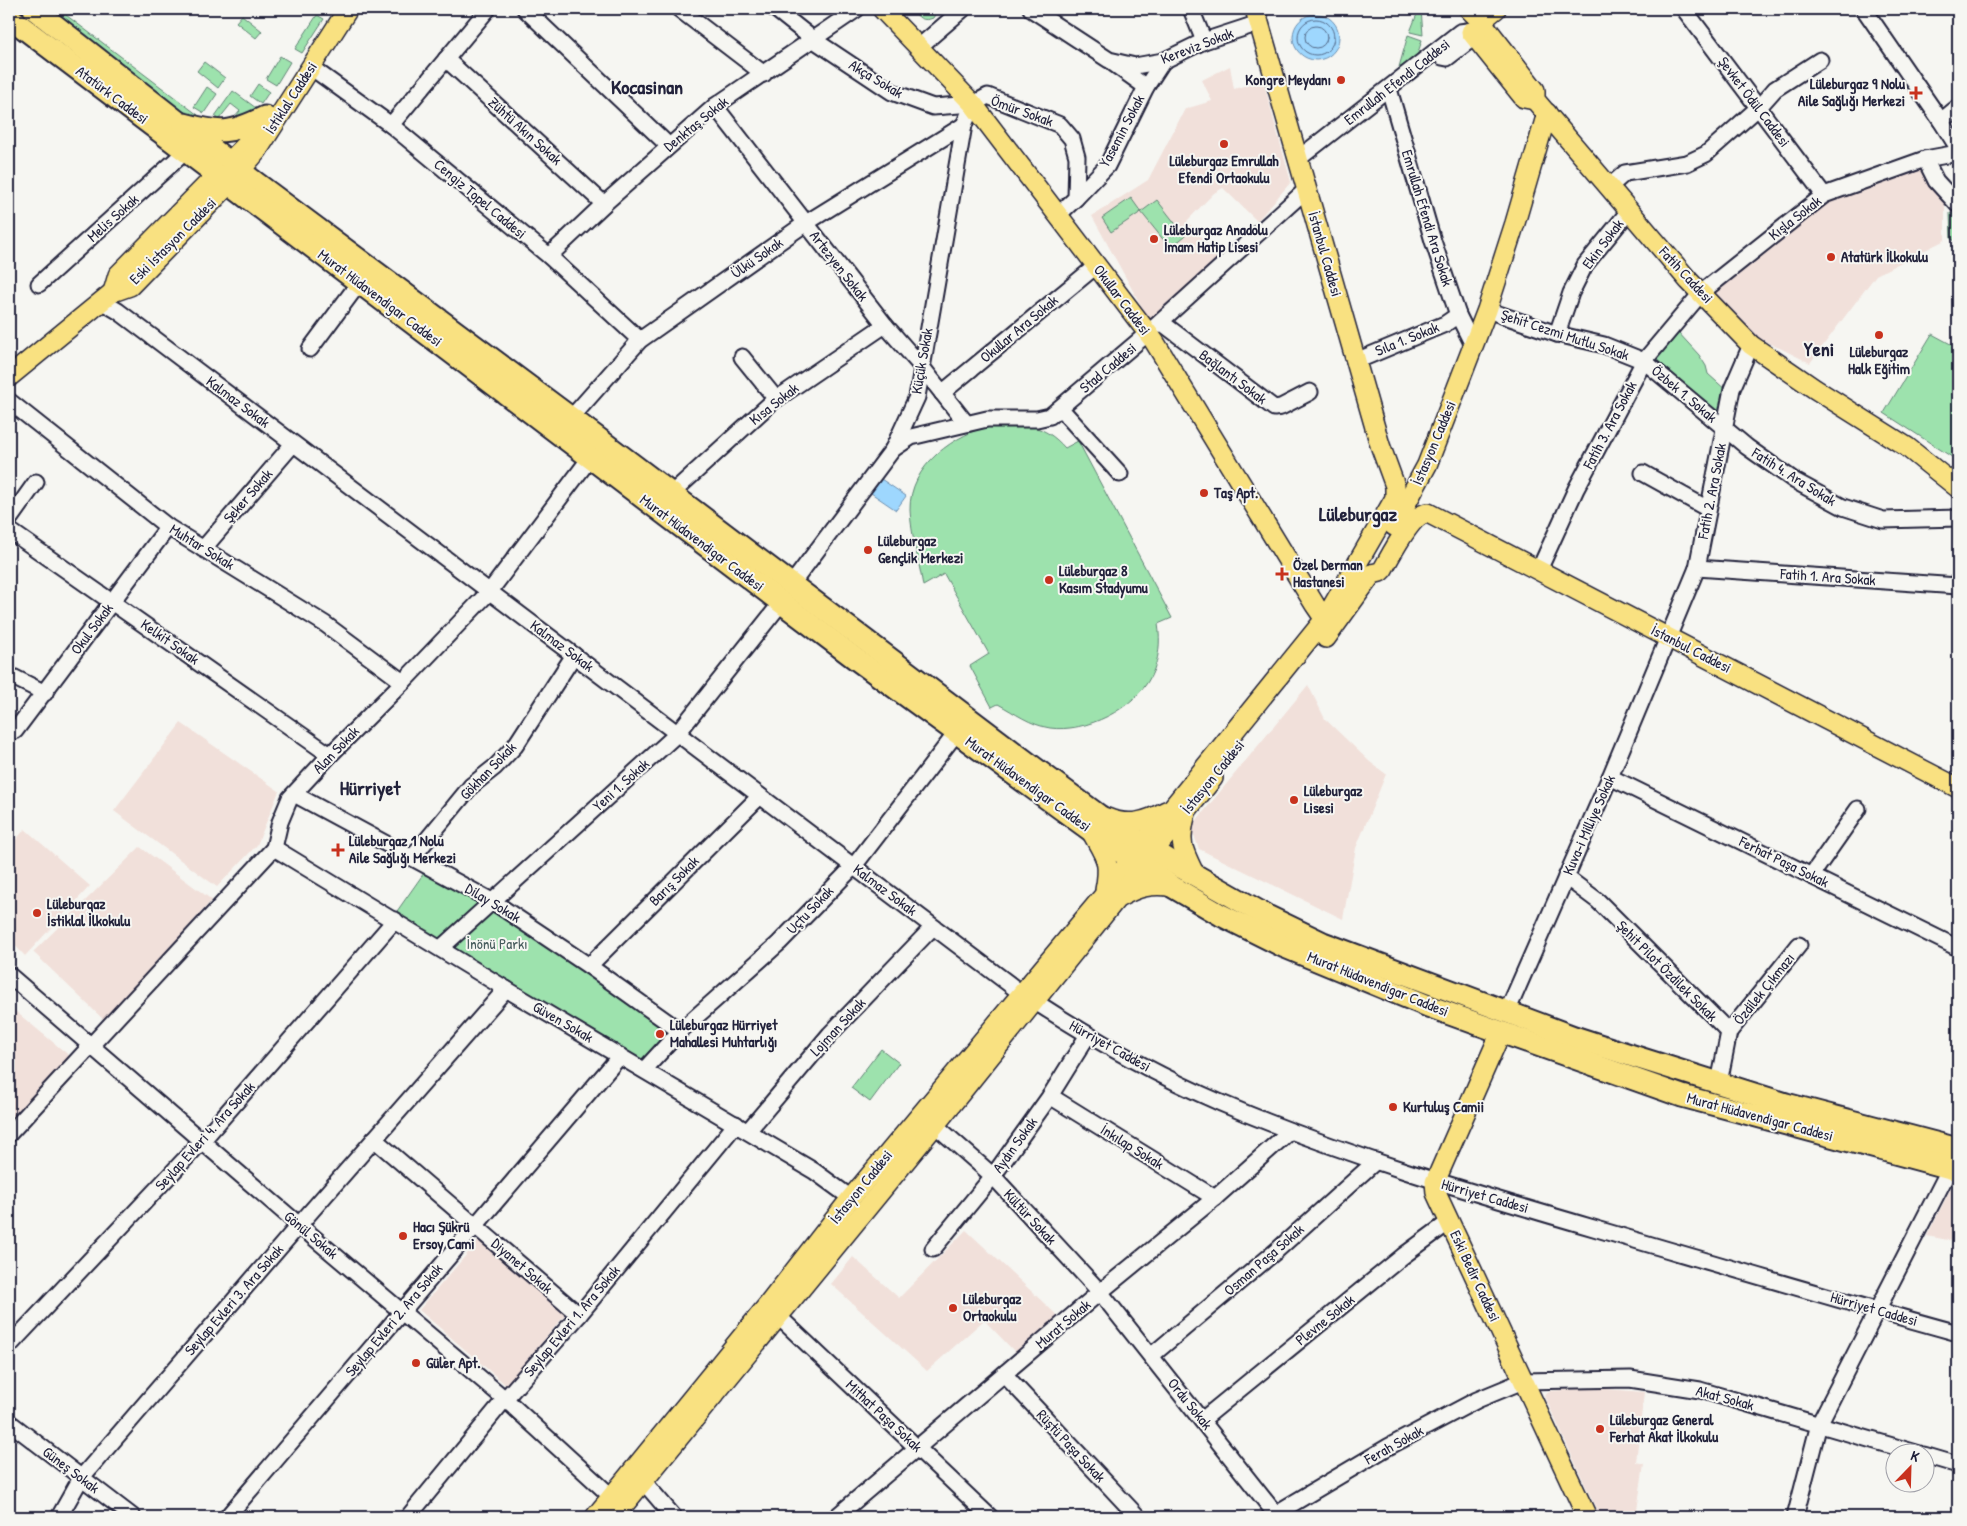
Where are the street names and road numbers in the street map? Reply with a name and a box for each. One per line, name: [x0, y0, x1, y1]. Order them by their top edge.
street label: Kereviz Sokak: [1158, 22, 1236, 69]
street label: Emrullah Efendi Caddesi: [1339, 34, 1454, 130]
street label: Şevket Ödül Caddesi: [1713, 52, 1795, 151]
street label: Akça Sokak: [845, 54, 907, 103]
street label: İstiklal Caddesi: [259, 58, 322, 138]
street label: Atatürk Caddesi: [72, 60, 153, 129]
street label: Ömür Sokak: [988, 90, 1056, 132]
street label: Denktaş Sokak: [659, 91, 732, 156]
street label: Yasemin Sokak: [1094, 91, 1149, 171]
street label: Zühtü Akın Sokak: [484, 92, 567, 170]
street label: Emrullah Efendi Ara Sokak: [1397, 147, 1458, 289]
street label: Cengiz Topel Caddesi: [430, 154, 531, 244]
street label: Melis Sokak: [82, 189, 143, 246]
street label: Kışla Sokak: [1764, 190, 1825, 245]
street label: Eski İstasyon Caddesi: [125, 193, 221, 289]
street label: İstanbul Caddesi: [1303, 209, 1348, 299]
street label: Ekin Sokak: [1577, 214, 1628, 273]
street label: Artezyen Sokak: [805, 226, 874, 305]
street label: Ülkü Sokak: [726, 232, 787, 283]
street label: Fatih Caddesi: [1654, 241, 1718, 308]
street label: Murat Hüdavendigar Caddesi: [314, 244, 447, 351]
street label: Okullar Caddesi: [1089, 260, 1156, 339]
street label: Okullar Ara Sokak: [975, 290, 1062, 367]
street label: Şehit Cezmi Mutlu Sokak: [1498, 304, 1632, 365]
street label: Sıla 1. Sokak: [1372, 316, 1442, 361]
street label: Küçük Sokak: [905, 326, 938, 396]
street label: Stad Caddesi: [1075, 338, 1141, 398]
street label: Bağlantı Sokak: [1195, 344, 1272, 409]
street label: Özbek 1. Sokak: [1647, 360, 1722, 427]
street label: Kalmaz Sokak: [202, 371, 275, 433]
street label: Fatih 3. Ara Sokak: [1577, 377, 1642, 473]
street label: Kısa Sokak: [745, 378, 803, 430]
street label: İstasyon Caddesi: [1406, 397, 1461, 488]
street label: Fatih 2. Ara Sokak: [1692, 441, 1731, 542]
street label: Fatih 4. Ara Sokak: [1747, 442, 1840, 511]
street label: Şeker Sokak: [218, 464, 277, 527]
street label: Murat Hüdavendigar Caddesi: [636, 489, 769, 596]
street label: Muhtar Sokak: [166, 518, 239, 575]
street label: Fatih 1. Ara Sokak: [1779, 563, 1876, 590]
street label: Okul Sokak: [65, 599, 118, 659]
street label: Kelkit Sokak: [137, 614, 204, 669]
street label: Kalmaz Sokak: [526, 615, 599, 677]
street label: İstanbul Caddesi: [1647, 619, 1735, 678]
street label: Alan Sokak: [308, 721, 364, 778]
street label: Murat Hüdavendigar Caddesi: [961, 731, 1095, 836]
street label: İstasyon Caddesi: [1176, 735, 1249, 818]
street label: Gökhan Sokak: [455, 737, 521, 804]
street label: Yeni 1. Sokak: [588, 754, 654, 816]
street label: Kuva-i Milliye Sokak: [1557, 771, 1620, 878]
street label: Ferhat Paşa Sokak: [1735, 830, 1833, 892]
street label: Barış Sokak: [644, 851, 703, 910]
street label: Kalmaz Sokak: [849, 859, 922, 921]
street label: Dilay Sokak: [462, 878, 525, 927]
street label: Uçtu Sokak: [781, 881, 838, 939]
street label: Şehit Pilot Özdilek Sokak: [1612, 915, 1723, 1026]
street label: Murat Hüdavendigar Caddesi: [1304, 946, 1452, 1021]
street label: Özdilek Çıkmazı: [1728, 948, 1799, 1029]
street label: Lojman Sokak: [805, 993, 870, 1060]
street label: Güven Sokak: [529, 996, 597, 1047]
street label: Hürriyet Caddesi: [1066, 1015, 1155, 1077]
street label: Seylap Evleri 4. Ara Sokak: [150, 1077, 259, 1195]
street label: Murat Hüdavendigar Caddesi: [1685, 1087, 1836, 1146]
street label: Aydın Sokak: [987, 1112, 1042, 1177]
street label: İnkılap Sokak: [1097, 1119, 1168, 1174]
street label: İstasyon Caddesi: [824, 1145, 897, 1228]
street label: Hürriyet Caddesi: [1439, 1173, 1531, 1218]
street label: Kültür Sokak: [999, 1184, 1062, 1249]
street label: Gönül Sokak: [280, 1206, 343, 1263]
street label: Osman Paşa Sokak: [1219, 1219, 1308, 1300]
street label: Eski Bedir Caddesi: [1445, 1227, 1506, 1325]
street label: Diyanet Sokak: [487, 1233, 558, 1298]
street label: Seylap Evleri 3. Ara Sokak: [179, 1240, 288, 1360]
street label: Seylap Evleri 2. Ara Sokak: [340, 1259, 447, 1381]
street label: Seylap Evleri 1. Ara Sokak: [519, 1260, 625, 1381]
street label: Hürriyet Caddesi: [1828, 1286, 1920, 1331]
street label: Plevne Sokak: [1291, 1289, 1359, 1350]
street label: Murat Sokak: [1030, 1294, 1095, 1353]
street label: Ordu Sokak: [1163, 1373, 1218, 1434]
street label: Mithat Paşa Sokak: [841, 1375, 927, 1457]
street label: Akat Sokak: [1694, 1380, 1756, 1415]
street label: Rüştü Paşa Sokak: [1032, 1405, 1111, 1487]
street label: Ferah Sokak: [1360, 1420, 1427, 1470]
street label: Güneş Sokak: [38, 1441, 104, 1498]

